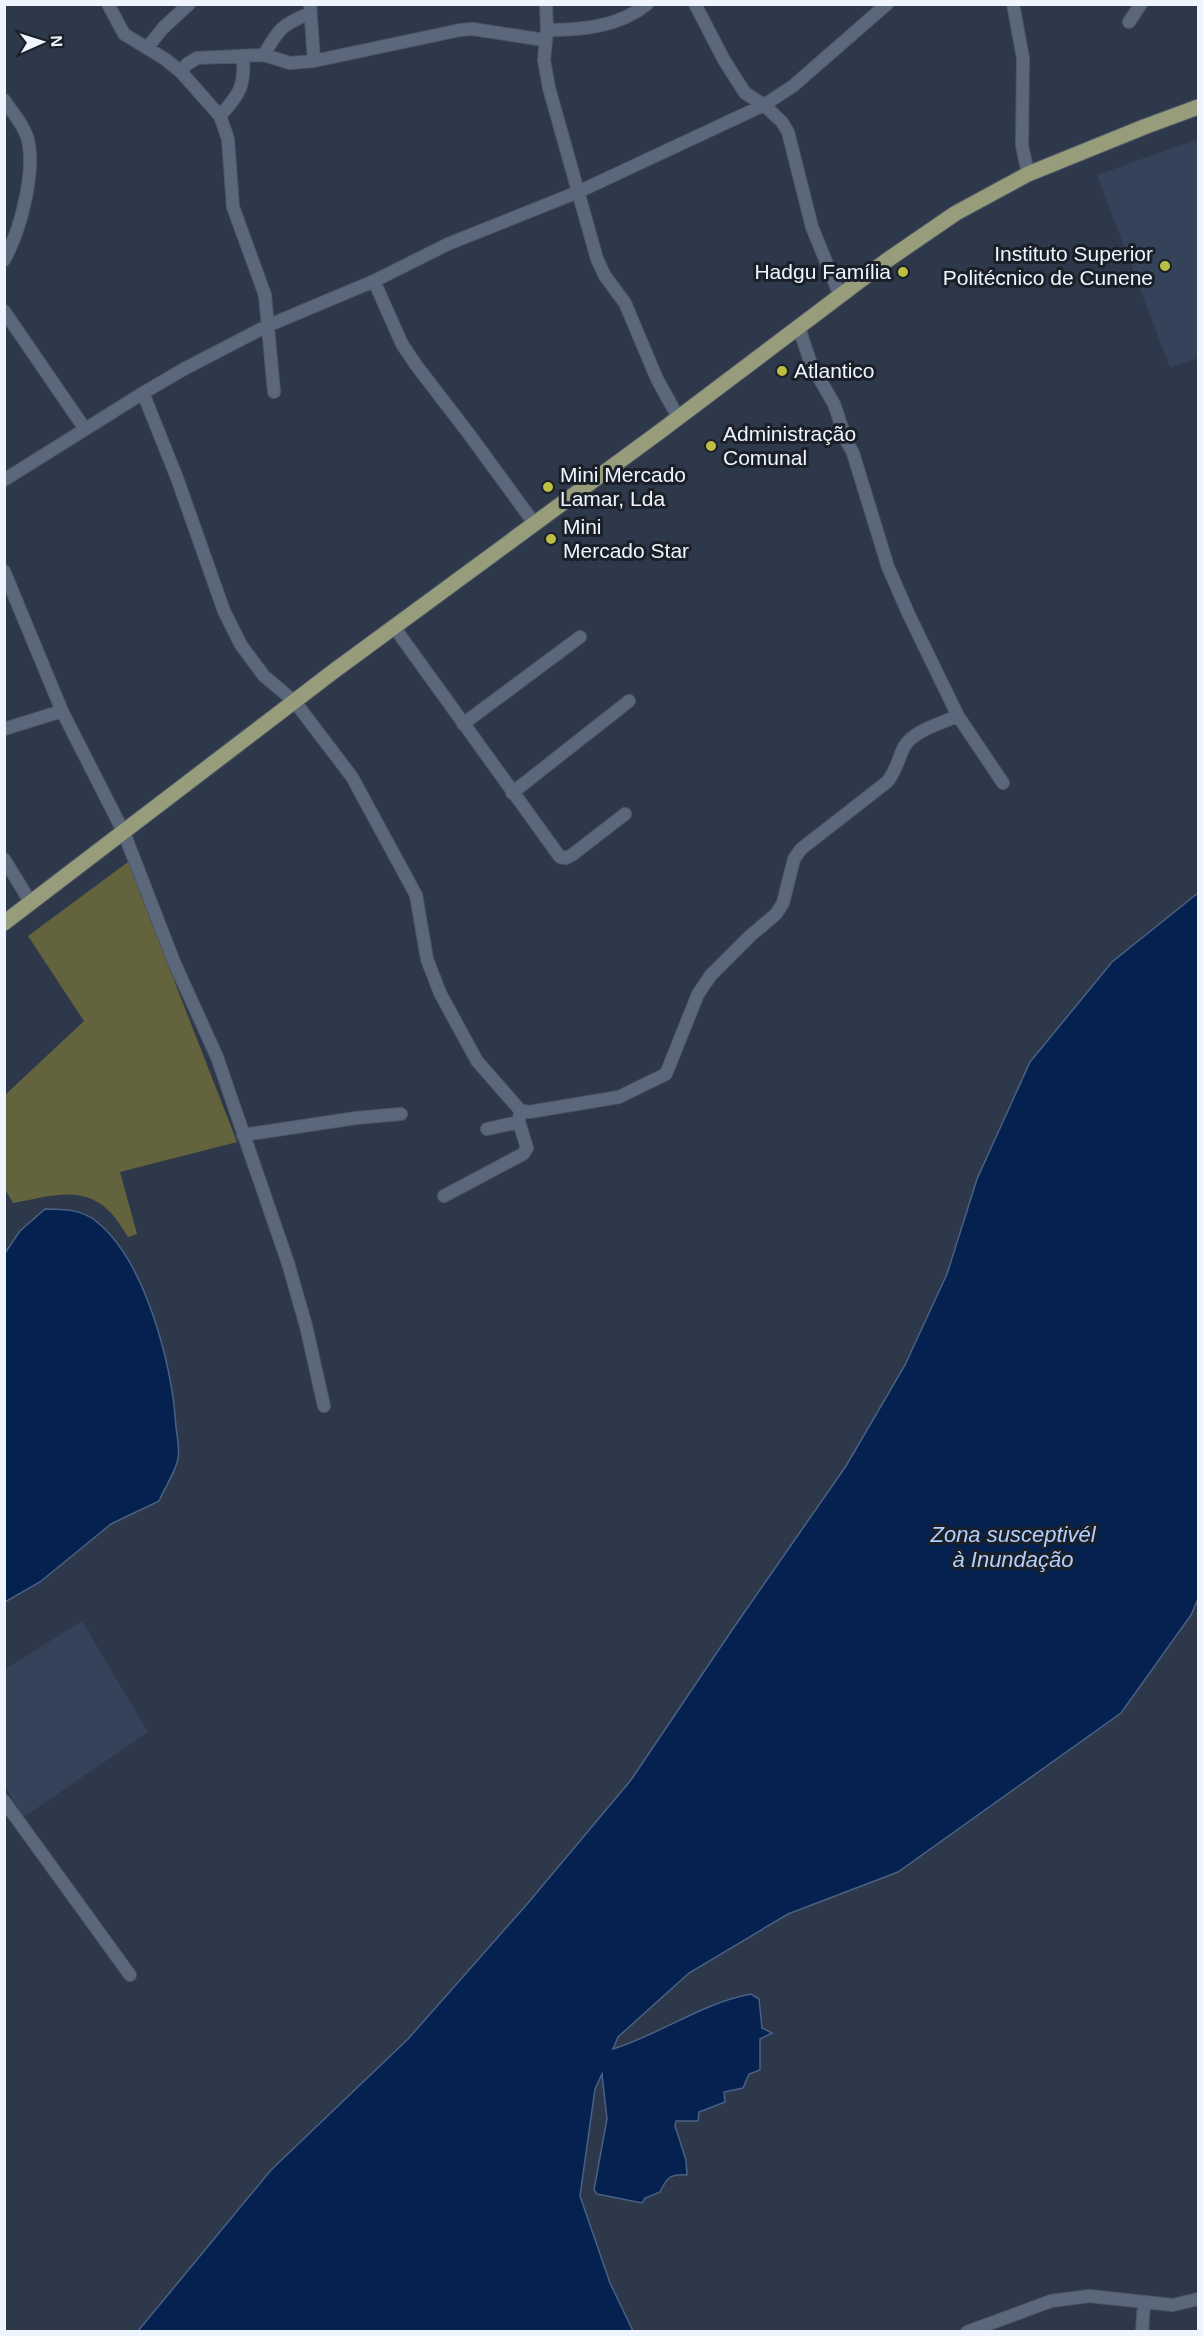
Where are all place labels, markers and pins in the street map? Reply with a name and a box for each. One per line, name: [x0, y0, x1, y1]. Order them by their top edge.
place label: Instituto Superior Politécnico de Cunene: [943, 242, 1153, 289]
marker: Instituto Superior Politécnico de Cunene: [1158, 259, 1172, 273]
place label: Hadgu Família: [754, 260, 891, 283]
marker: Hadgu Família: [896, 265, 910, 279]
place label: Atlantico: [794, 359, 875, 382]
marker: Atlantico: [775, 364, 789, 378]
place label: Administração Comunal: [723, 422, 856, 469]
marker: Administração Comunal: [704, 439, 718, 453]
place label: Mini Mercado Lamar, Lda: [560, 463, 686, 510]
marker: Mini Mercado Lamar, Lda: [541, 480, 555, 494]
place label: Mini Mercado Star: [563, 515, 689, 562]
marker: Mini Mercado Star: [544, 532, 558, 546]

